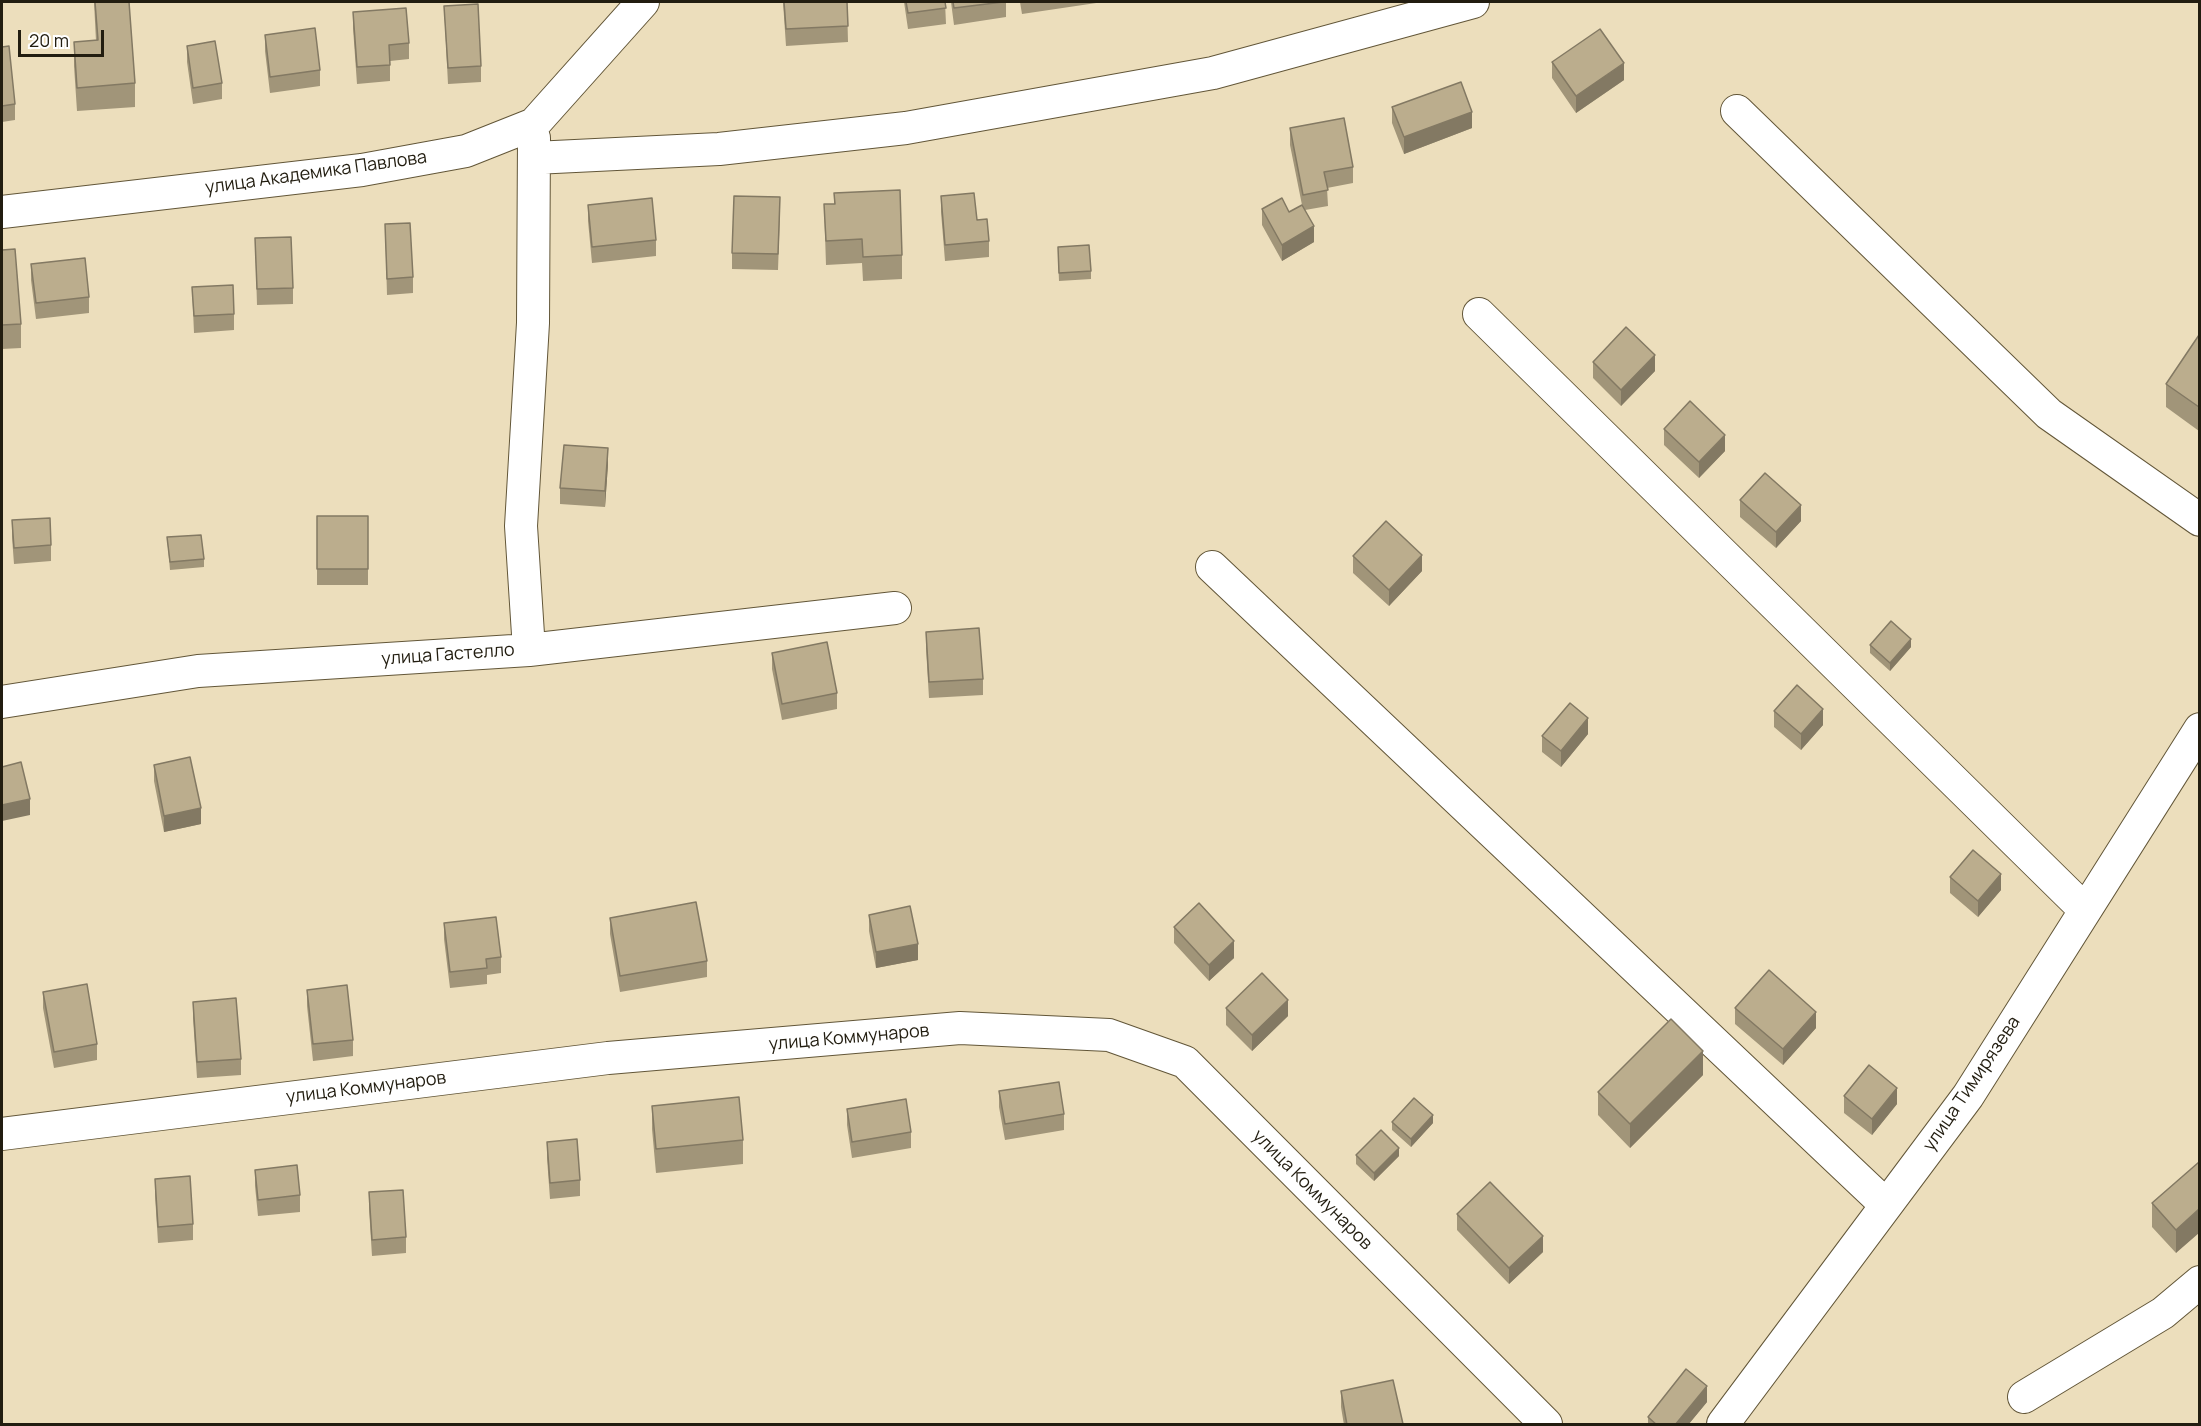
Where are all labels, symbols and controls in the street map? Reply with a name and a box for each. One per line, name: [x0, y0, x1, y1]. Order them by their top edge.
scale bar: [21, 18, 106, 56]
text: 20 m: [29, 28, 69, 52]
street label: улица Академика Павлова: [204, 147, 428, 199]
street label: улица Гастелло: [381, 640, 515, 670]
street label: улица Тимирязева: [1919, 1012, 2025, 1156]
street label: улица Коммунаров: [768, 1020, 930, 1056]
street label: улица Коммунаров: [285, 1067, 447, 1109]
street label: улица Коммунаров: [1247, 1125, 1377, 1255]

